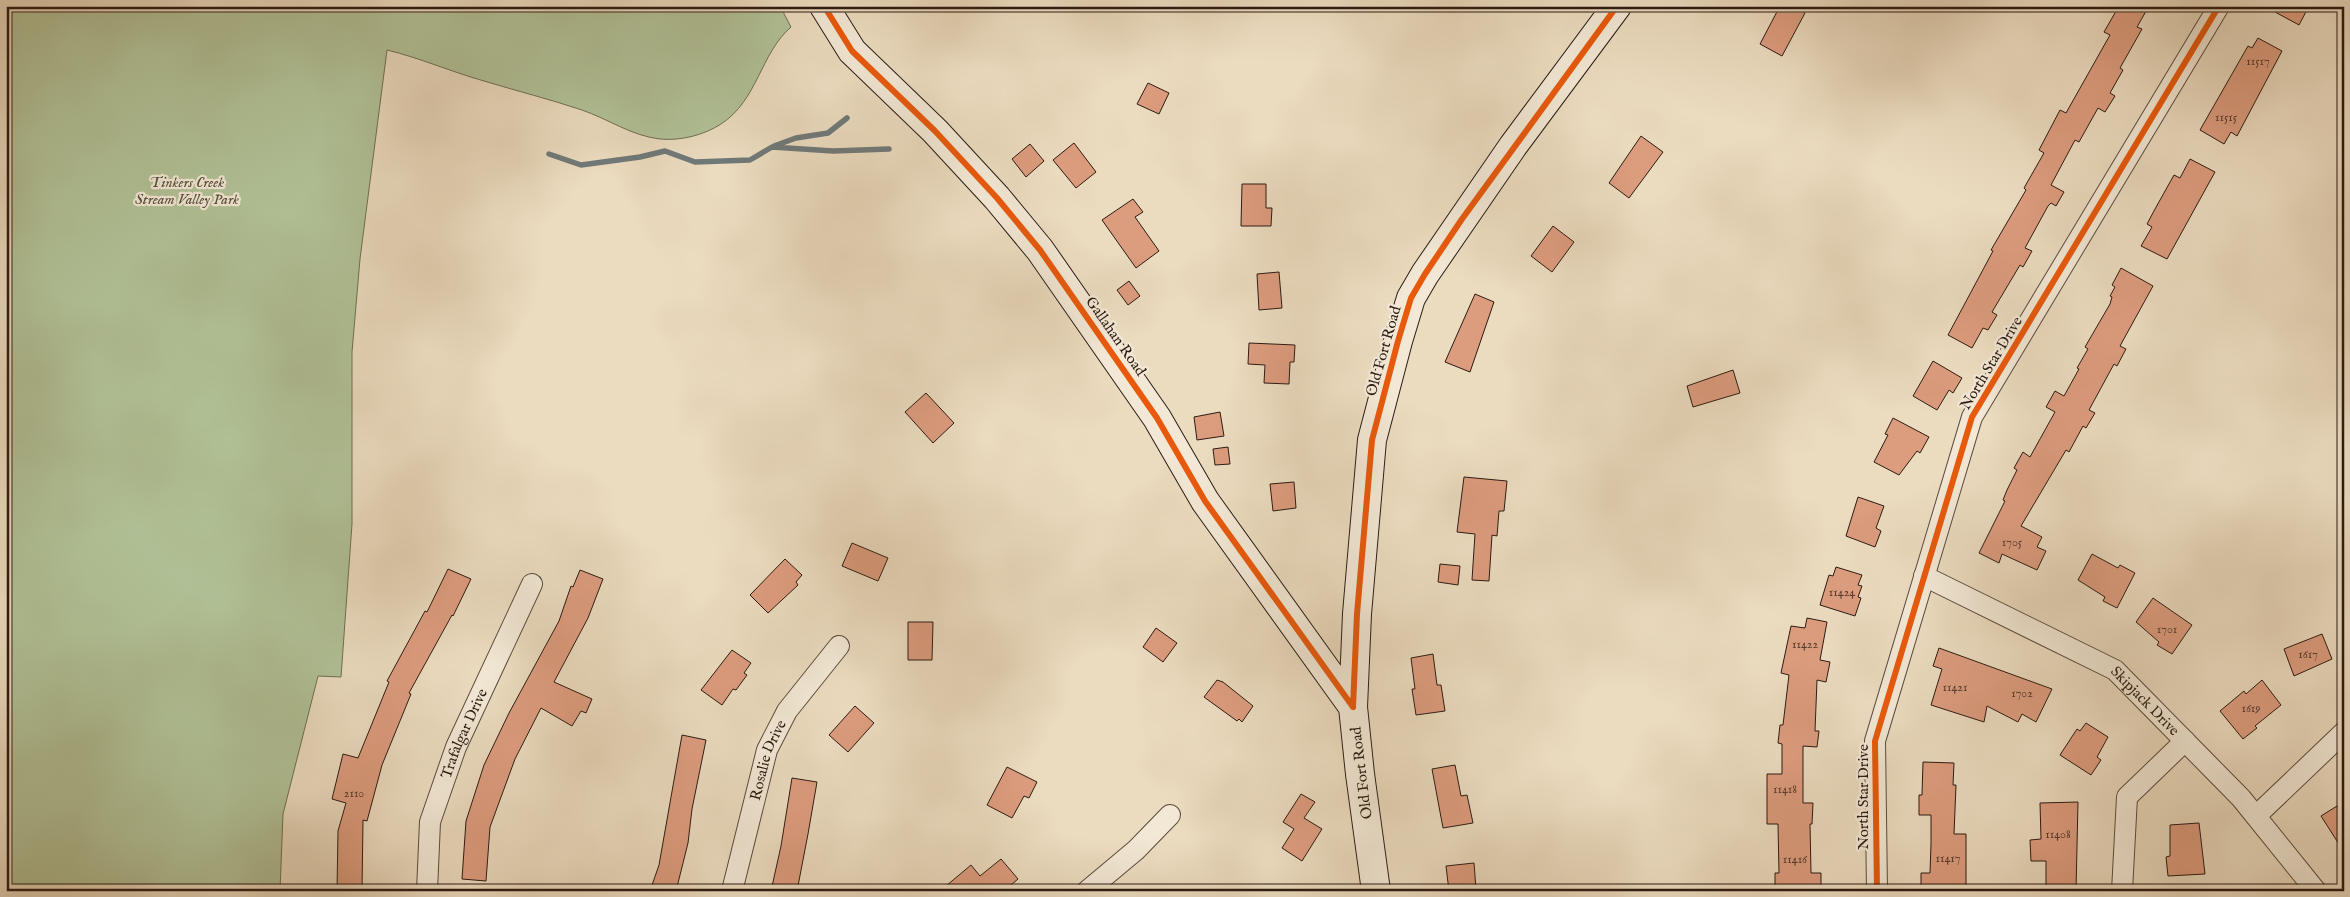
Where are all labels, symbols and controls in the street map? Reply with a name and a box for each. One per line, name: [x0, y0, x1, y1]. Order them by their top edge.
house number: 11517: [2246, 54, 2270, 69]
house number: 11515: [2215, 110, 2238, 125]
park label: Tinkers Creek Stream Valley Park: [135, 173, 239, 209]
street label: Gallahan Road: [1081, 293, 1151, 381]
street label: Old Fort Road: [1362, 303, 1406, 398]
street label: North Star Drive: [1956, 313, 2027, 413]
house number: 1705: [2002, 535, 2023, 550]
house number: 11424: [1829, 585, 1855, 600]
house number: 1701: [2157, 622, 2177, 637]
house number: 11422: [1792, 637, 1818, 652]
house number: 1617: [2298, 647, 2318, 662]
street label: Skipjack Drive: [2106, 662, 2184, 740]
house number: 11421: [1943, 680, 1967, 695]
street label: Trafalgar Drive: [437, 685, 492, 781]
house number: 1702: [2011, 686, 2033, 701]
house number: 1619: [2241, 701, 2261, 716]
street label: Rosalie Drive: [746, 717, 791, 802]
street label: Old Fort Road: [1346, 725, 1377, 820]
street label: North Star Drive: [1854, 744, 1873, 850]
house number: 11418: [1773, 782, 1797, 797]
house number: 2110: [344, 786, 364, 801]
house number: 11408: [2045, 827, 2071, 842]
house number: 11417: [1936, 851, 1960, 866]
house number: 11416: [1783, 852, 1808, 867]

